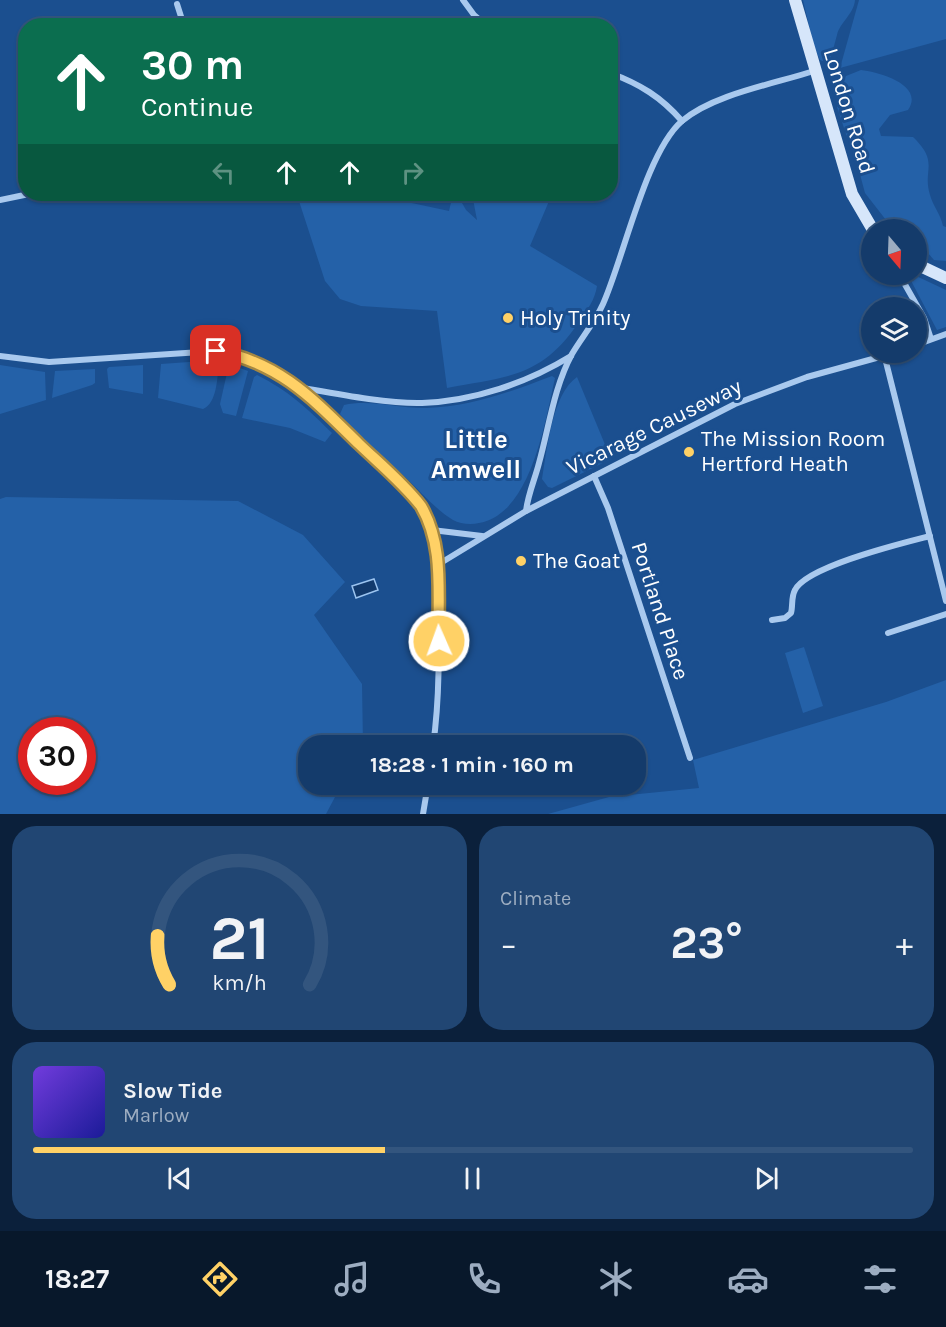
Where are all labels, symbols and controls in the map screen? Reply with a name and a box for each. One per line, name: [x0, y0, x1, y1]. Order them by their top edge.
text: 30 m: [141, 40, 244, 90]
icon: ahead: [42, 42, 120, 120]
street label: London Road: [818, 45, 880, 177]
text: Continue: [141, 91, 253, 123]
icon: left: [207, 156, 240, 189]
icon: ahead: [270, 156, 303, 189]
icon: ahead: [333, 156, 366, 189]
icon: right: [396, 156, 429, 189]
north arrow: [861, 219, 927, 285]
map controls: [861, 219, 927, 363]
button: layers: [861, 297, 927, 363]
place label: Holy Trinity: [520, 305, 631, 331]
marker: Holy Trinity: [501, 311, 515, 325]
pin: [190, 325, 241, 376]
icon: arrive: [199, 334, 232, 367]
street label: Vicarage Causeway: [562, 373, 746, 481]
district label: Little Amwell: [431, 424, 521, 485]
place label: The Mission Room Hertford Heath: [701, 426, 885, 477]
marker: The Mission Room Hertford Heath: [682, 445, 696, 459]
street label: Portland Place: [625, 539, 695, 683]
place label: The Goat: [533, 548, 620, 574]
marker: The Goat: [514, 554, 528, 568]
position arrow: [407, 609, 471, 673]
speed limit sign: 30: [18, 717, 96, 795]
text: 18:28 · 1 min · 160 m: [370, 752, 574, 778]
text: Climate: [500, 887, 571, 910]
text: 21: [209, 902, 269, 975]
text: 23°: [670, 917, 743, 969]
text: −: [500, 925, 517, 963]
text: +: [896, 925, 913, 963]
text: km/h: [212, 970, 267, 995]
text: Slow Tide: [123, 1078, 223, 1104]
text: Marlow: [123, 1104, 189, 1127]
icon: previous: [163, 1162, 196, 1195]
icon: pause: [456, 1162, 489, 1195]
icon: next: [750, 1162, 783, 1195]
icon: directions: [199, 1258, 241, 1300]
icon: music: [331, 1258, 373, 1300]
icon: phone: [463, 1258, 505, 1300]
icon: climate: [595, 1258, 637, 1300]
icon: car: [727, 1258, 769, 1300]
icon: filters: [859, 1258, 901, 1300]
text: 18:27: [45, 1263, 109, 1295]

